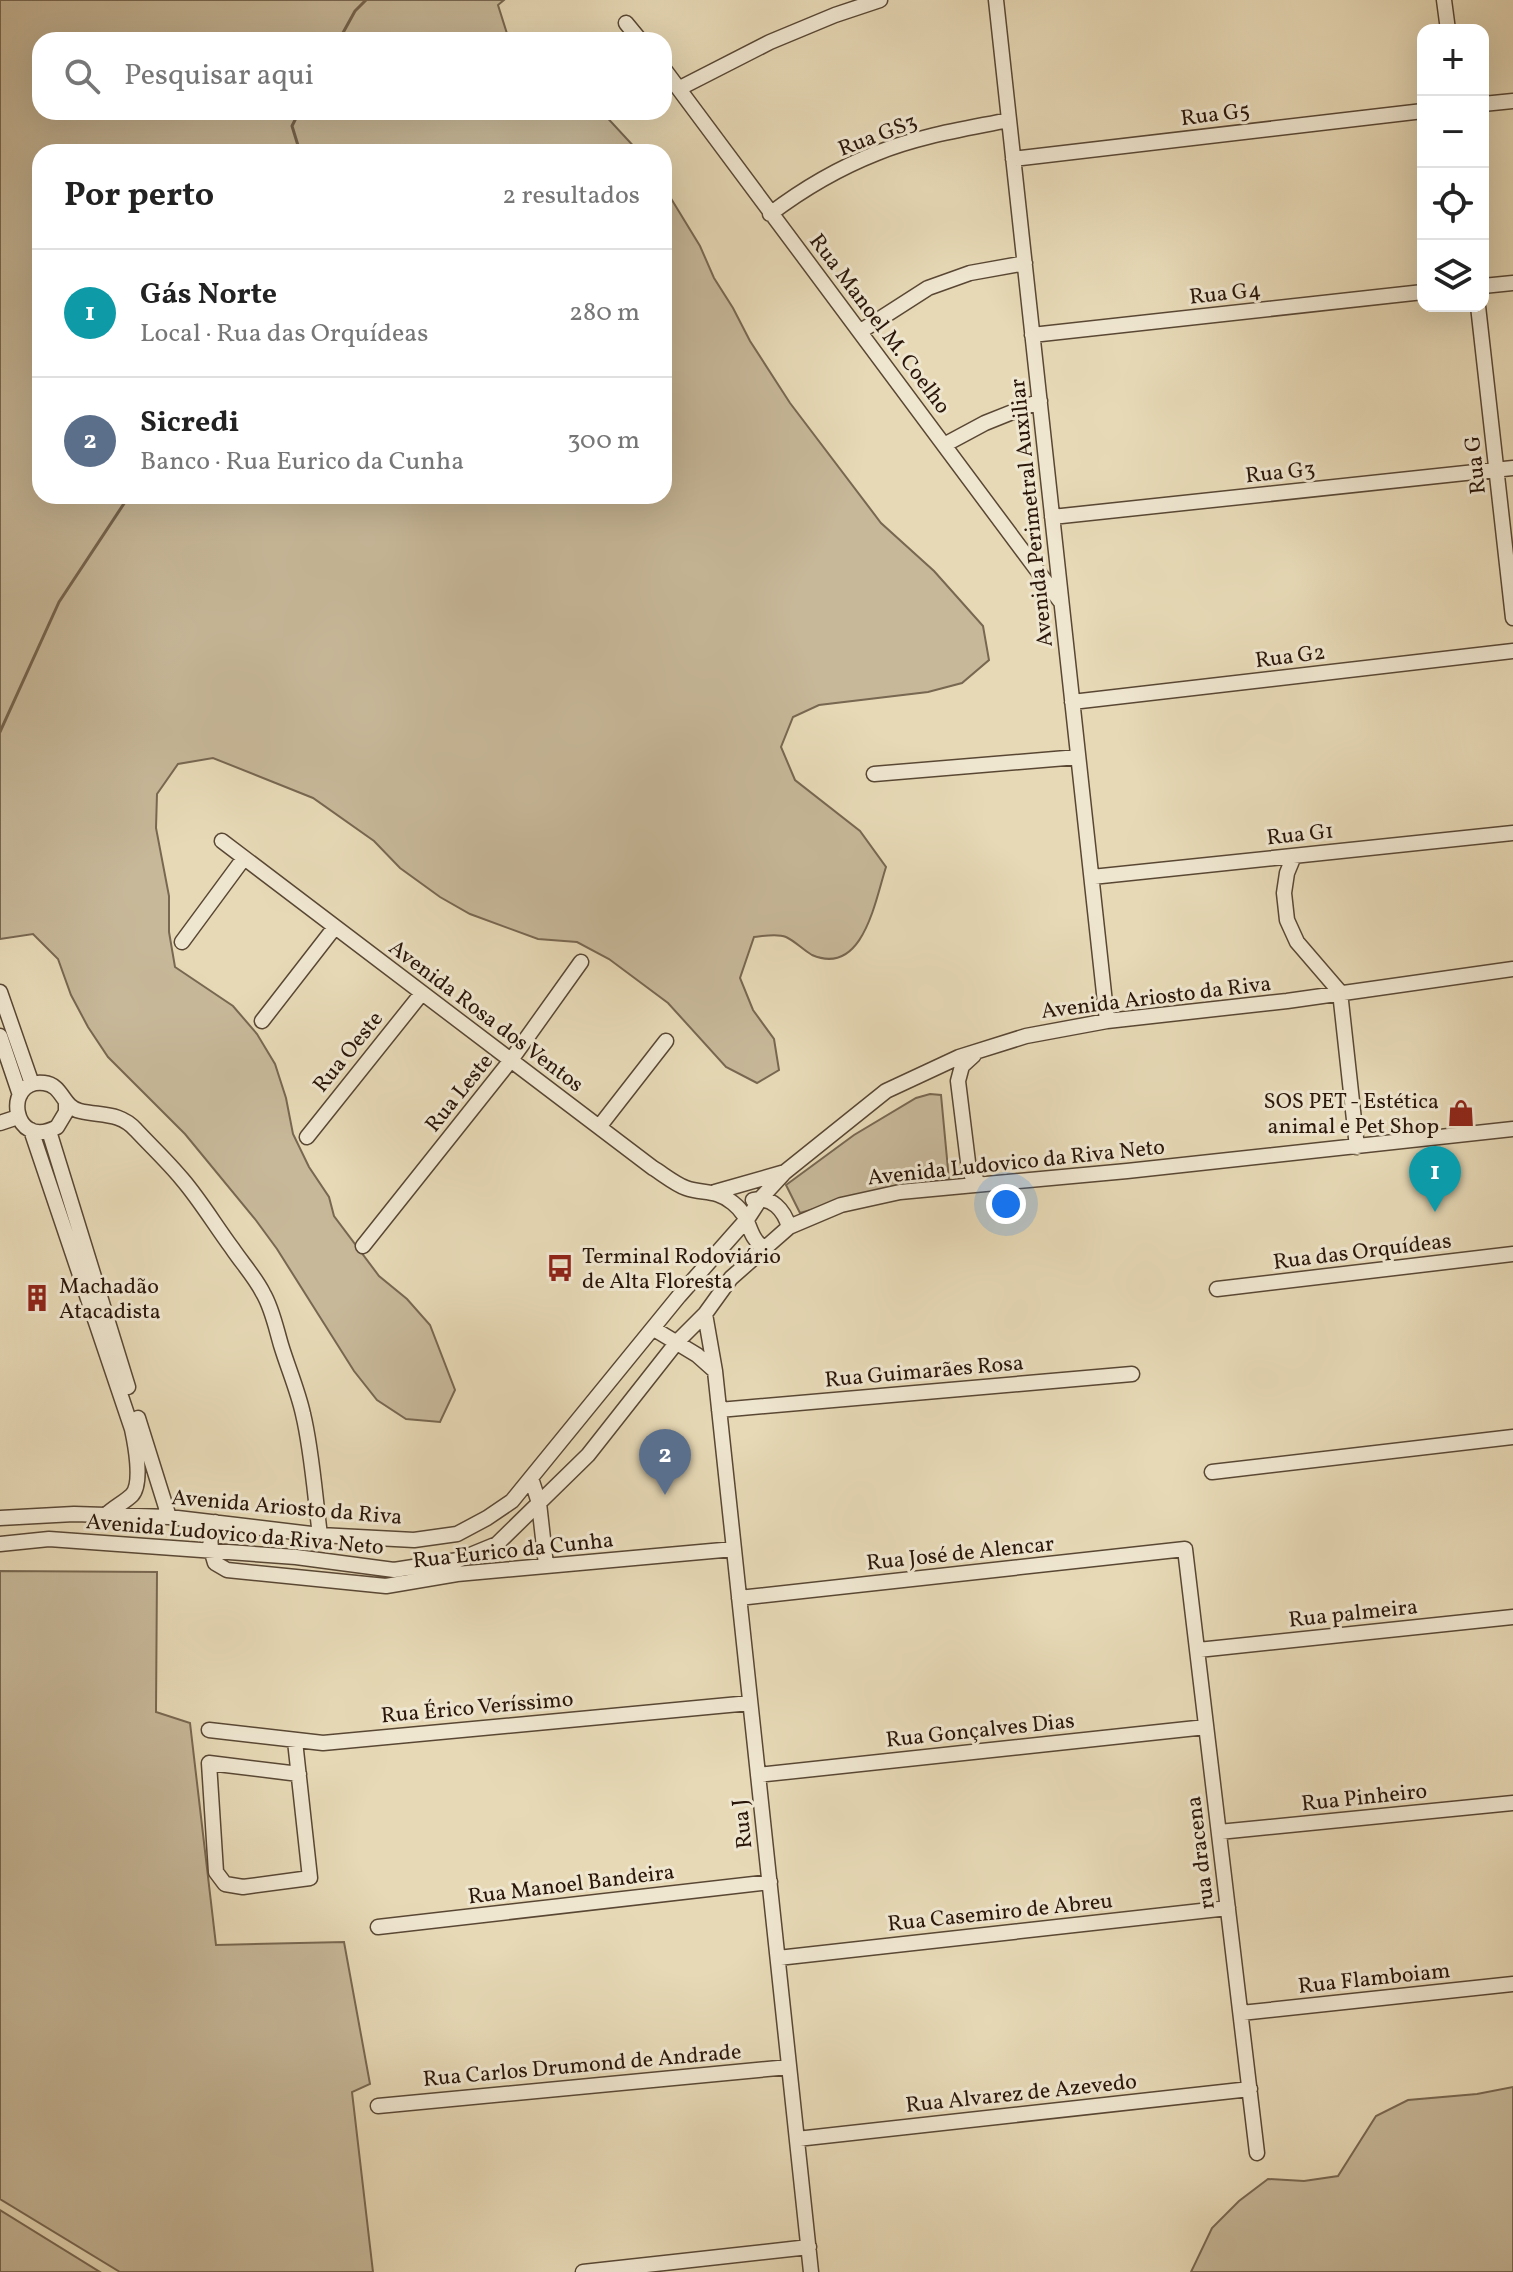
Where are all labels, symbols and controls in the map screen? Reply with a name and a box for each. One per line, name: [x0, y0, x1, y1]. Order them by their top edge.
map controls: [1417, 24, 1489, 312]
button: +: [1417, 24, 1489, 96]
search box: [32, 32, 672, 120]
icon: search: [60, 54, 104, 98]
text: Pesquisar aqui: [124, 55, 314, 97]
street label: Rua G5: [1179, 96, 1252, 135]
button: −: [1417, 96, 1489, 168]
street label: Rua GS3: [834, 107, 922, 166]
button: locate: [1417, 168, 1489, 240]
text: Por perto: [64, 173, 214, 220]
text: 2 resultados: [502, 178, 640, 214]
street label: Rua Manoel M. Coelho: [801, 228, 957, 421]
button: layers: [1417, 240, 1489, 312]
text: Gás Norte: [140, 274, 277, 316]
street label: Rua G4: [1188, 275, 1263, 314]
text: 1: [85, 295, 95, 331]
text: 280 m: [569, 295, 640, 331]
text: Local · Rua das Orquídeas: [140, 316, 428, 352]
street label: Avenida Perimetral Auxiliar: [1003, 377, 1062, 649]
text: Sicredi: [140, 402, 239, 444]
text: 2: [83, 423, 97, 459]
text: 300 m: [567, 423, 640, 459]
street label: Rua G: [1458, 434, 1495, 496]
text: Banco · Rua Eurico da Cunha: [140, 444, 464, 480]
street label: Rua G3: [1244, 454, 1317, 493]
street label: Rua G2: [1253, 638, 1327, 677]
street label: Rua G1: [1265, 817, 1335, 854]
street label: Avenida Rosa dos Ventos: [382, 933, 589, 1101]
street label: Avenida Ariosto da Riva: [1039, 969, 1273, 1028]
street label: Rua Oeste: [306, 1005, 391, 1100]
street label: Rua Leste: [419, 1048, 501, 1139]
place label: SOS PET - Estética animal e Pet Shop: [1264, 1087, 1439, 1143]
shop icon: SOS PET - Estética animal e Pet Shop: [1446, 1098, 1476, 1128]
street label: Avenida Ludovico da Riva Neto: [866, 1132, 1166, 1195]
pin: 1: [1409, 1146, 1461, 1212]
your location: [986, 1184, 1026, 1224]
street label: Rua das Orquídeas: [1271, 1226, 1453, 1279]
place label: Terminal Rodoviário de Alta Floresta: [582, 1242, 781, 1298]
bus stop icon: Terminal Rodoviário de Alta Floresta: [545, 1253, 575, 1283]
place label: Machadão Atacadista: [59, 1272, 161, 1328]
building icon: Machadão Atacadista: [22, 1283, 52, 1313]
street label: Rua Guimarães Rosa: [824, 1348, 1025, 1397]
pin: 2: [639, 1429, 691, 1495]
street label: Avenida Ariosto da Riva: [170, 1483, 404, 1534]
street label: Avenida Ludovico da Riva Neto: [85, 1507, 385, 1564]
street label: Rua Eurico da Cunha: [411, 1526, 615, 1577]
street label: Rua José de Alencar: [865, 1529, 1056, 1580]
street label: Rua palmeira: [1287, 1592, 1419, 1637]
street label: Rua Érico Veríssimo: [380, 1685, 575, 1732]
street label: Rua Gonçalves Dias: [884, 1706, 1076, 1757]
street label: Rua Pinheiro: [1300, 1776, 1429, 1821]
street label: rua dracena: [1179, 1794, 1224, 1911]
street label: Rua J: [725, 1797, 762, 1850]
street label: Rua Manoel Bandeira: [466, 1857, 676, 1914]
street label: Rua Casemiro de Abreu: [886, 1886, 1114, 1941]
street label: Rua Flamboiam: [1297, 1956, 1452, 2003]
street label: Rua Carlos Drumond de Andrade: [422, 2037, 743, 2096]
street label: Rua Alvarez de Azevedo: [904, 2067, 1138, 2122]

